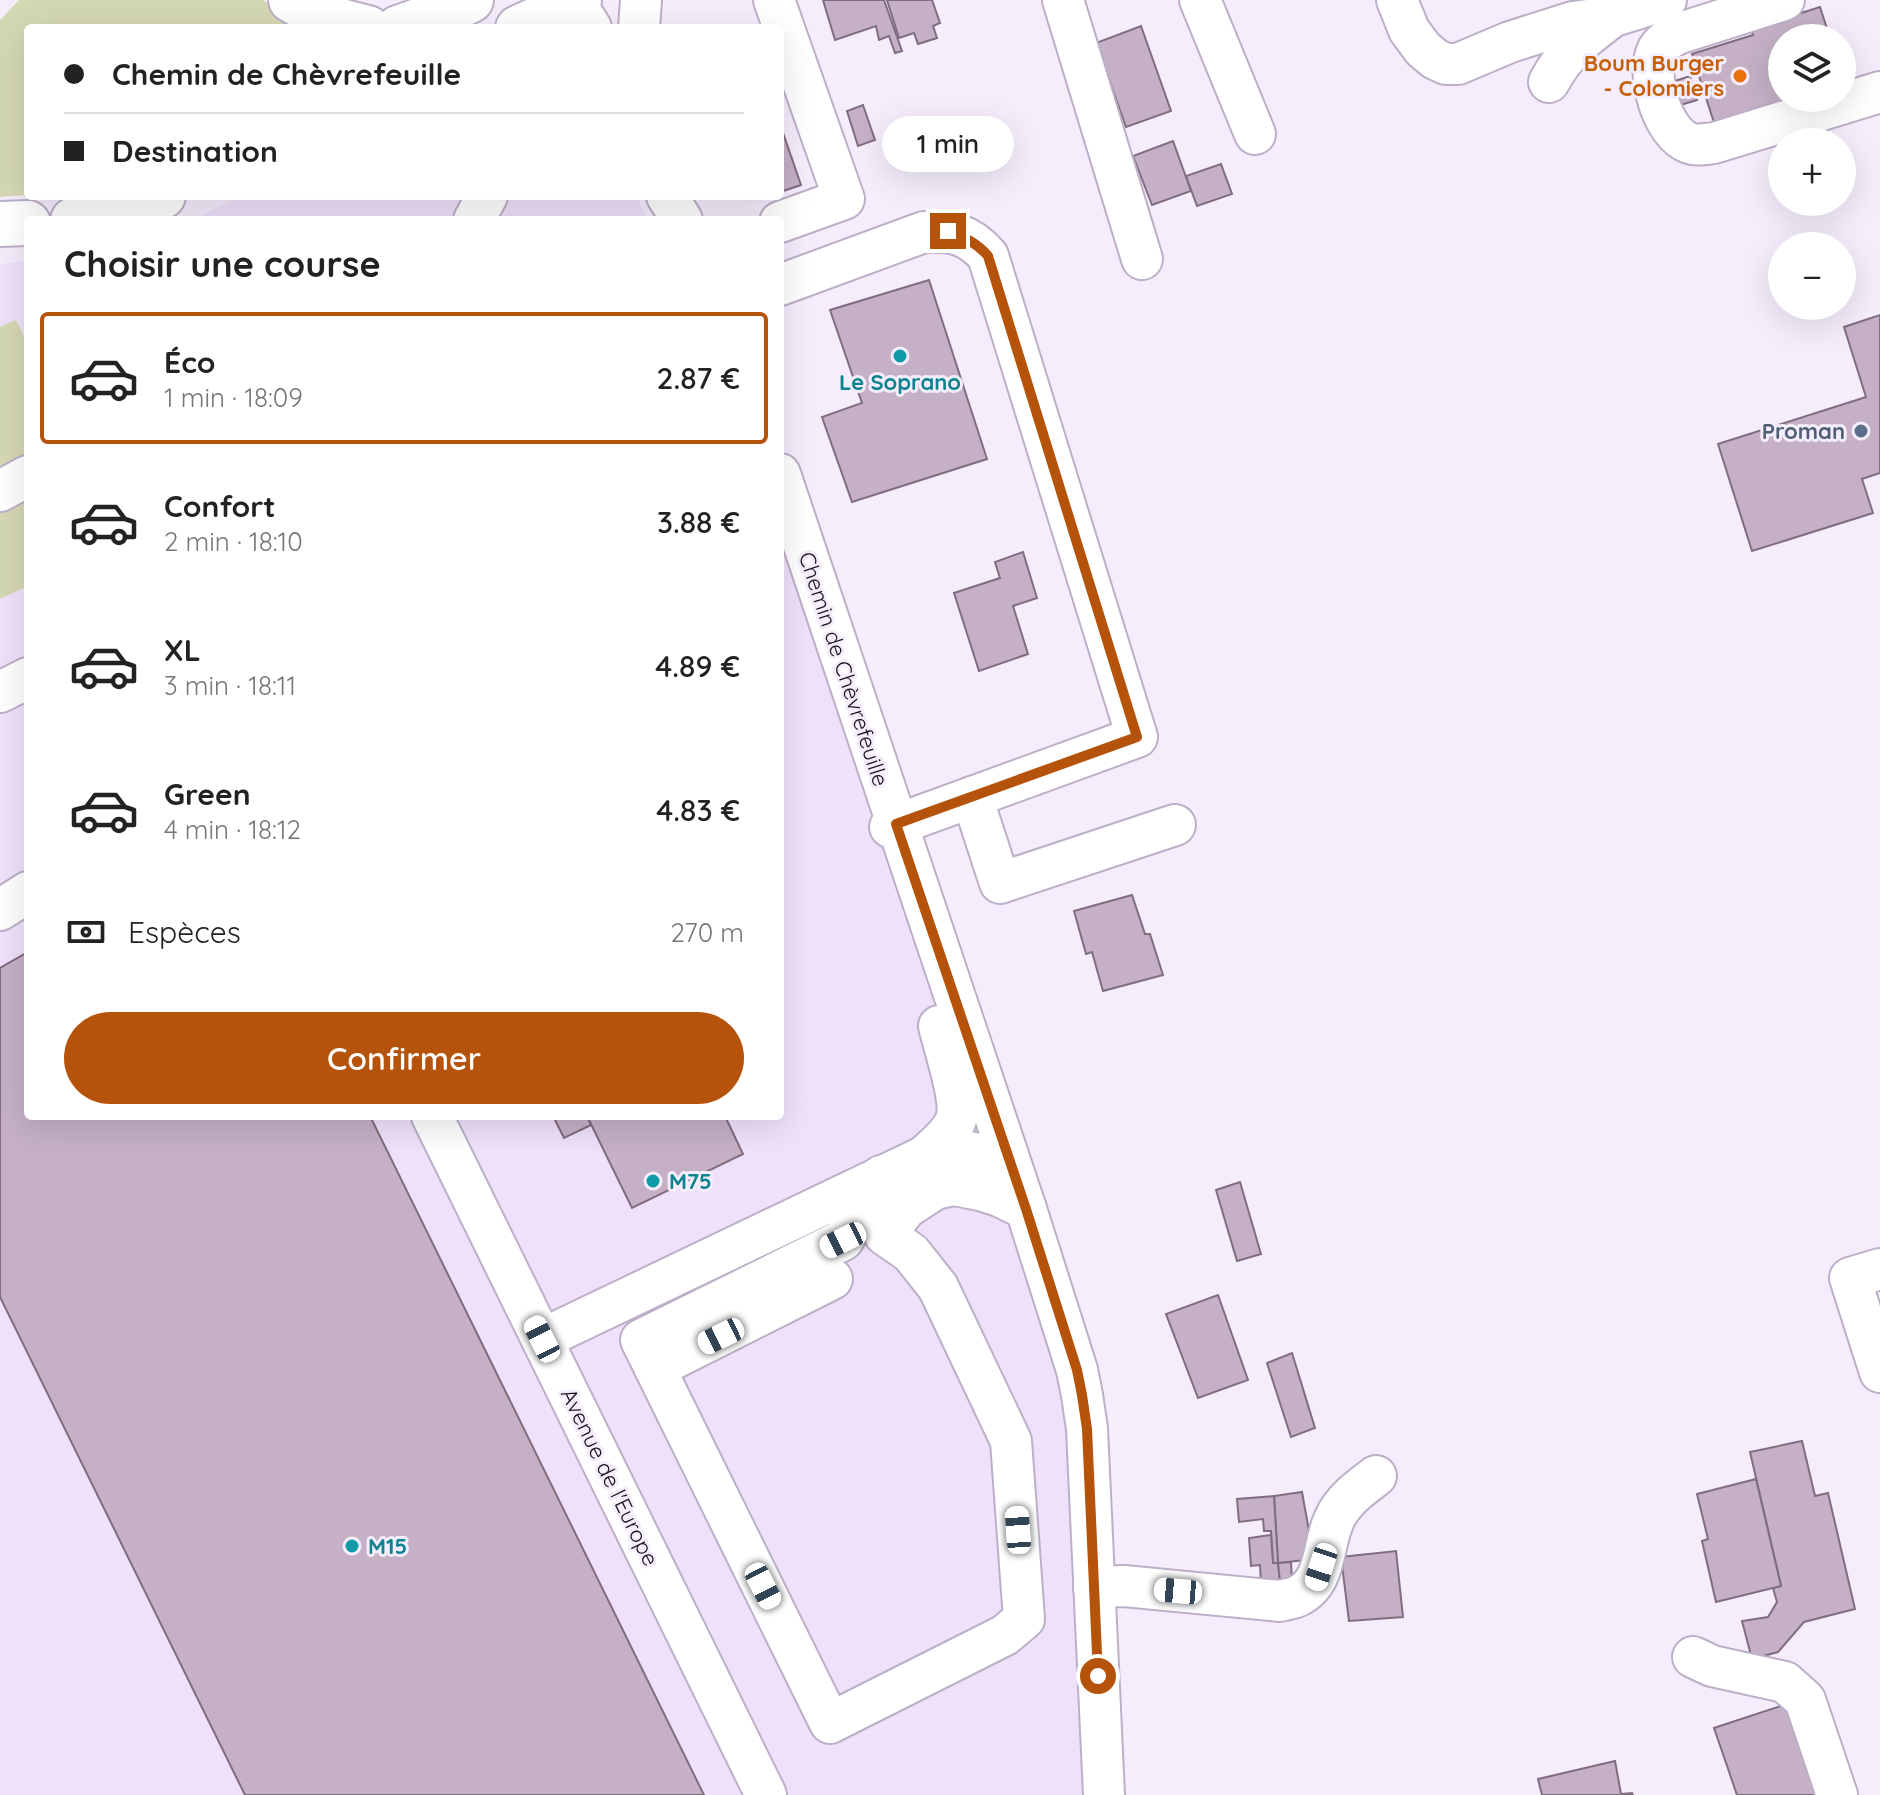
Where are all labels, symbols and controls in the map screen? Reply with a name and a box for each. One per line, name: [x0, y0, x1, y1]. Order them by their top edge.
map controls: [1768, 24, 1856, 320]
button: layers: [1768, 24, 1856, 112]
place label: Boum Burger - Colomiers: [1584, 49, 1724, 102]
text: Chemin de Chèvrefeuille: [112, 55, 461, 93]
marker: Boum Burger - Colomiers: [1731, 67, 1749, 85]
callout: 1 min: [882, 115, 1014, 171]
text: 1 min: [917, 127, 979, 160]
button: +: [1768, 128, 1856, 216]
text: Destination: [112, 132, 278, 170]
route end: [930, 213, 966, 249]
button: −: [1768, 232, 1856, 320]
text: Choisir une course: [64, 241, 381, 286]
icon: car: [68, 342, 140, 414]
text: Éco: [164, 343, 215, 381]
marker: Le Soprano: [891, 347, 909, 365]
text: 2.87 €: [657, 359, 740, 397]
place label: Le Soprano: [839, 368, 961, 396]
text: 1 min · 18:09: [164, 381, 303, 414]
place label: Proman: [1762, 417, 1845, 445]
marker: Proman: [1852, 422, 1870, 440]
icon: car: [68, 486, 140, 558]
text: Confort: [164, 487, 276, 525]
text: 3.88 €: [657, 503, 740, 541]
text: 2 min · 18:10: [164, 525, 303, 558]
street label: Chemin de Chèvrefeuille: [793, 548, 895, 790]
icon: car: [68, 630, 140, 702]
text: XL: [164, 631, 201, 669]
text: 4.89 €: [655, 647, 740, 685]
text: 3 min · 18:11: [164, 669, 296, 702]
icon: car: [68, 774, 140, 846]
text: Green: [164, 775, 251, 813]
text: 4.83 €: [656, 791, 740, 829]
text: 4 min · 18:12: [164, 813, 301, 846]
icon: cash: [64, 910, 108, 954]
text: Espèces: [128, 913, 241, 951]
text: 270 m: [670, 916, 744, 949]
button: Confirmer: [64, 1012, 744, 1104]
place label: M75: [669, 1167, 712, 1195]
marker: M75: [644, 1172, 662, 1190]
car: [816, 1219, 870, 1261]
car: [520, 1312, 564, 1366]
car: [694, 1315, 748, 1357]
street label: Avenue de l'Europe: [555, 1384, 665, 1570]
car: [1004, 1505, 1032, 1555]
place label: M15: [368, 1532, 407, 1560]
marker: M15: [343, 1537, 361, 1555]
car: [1302, 1540, 1340, 1594]
car: [741, 1559, 785, 1613]
car: [1153, 1577, 1203, 1605]
route start: [1080, 1658, 1116, 1694]

